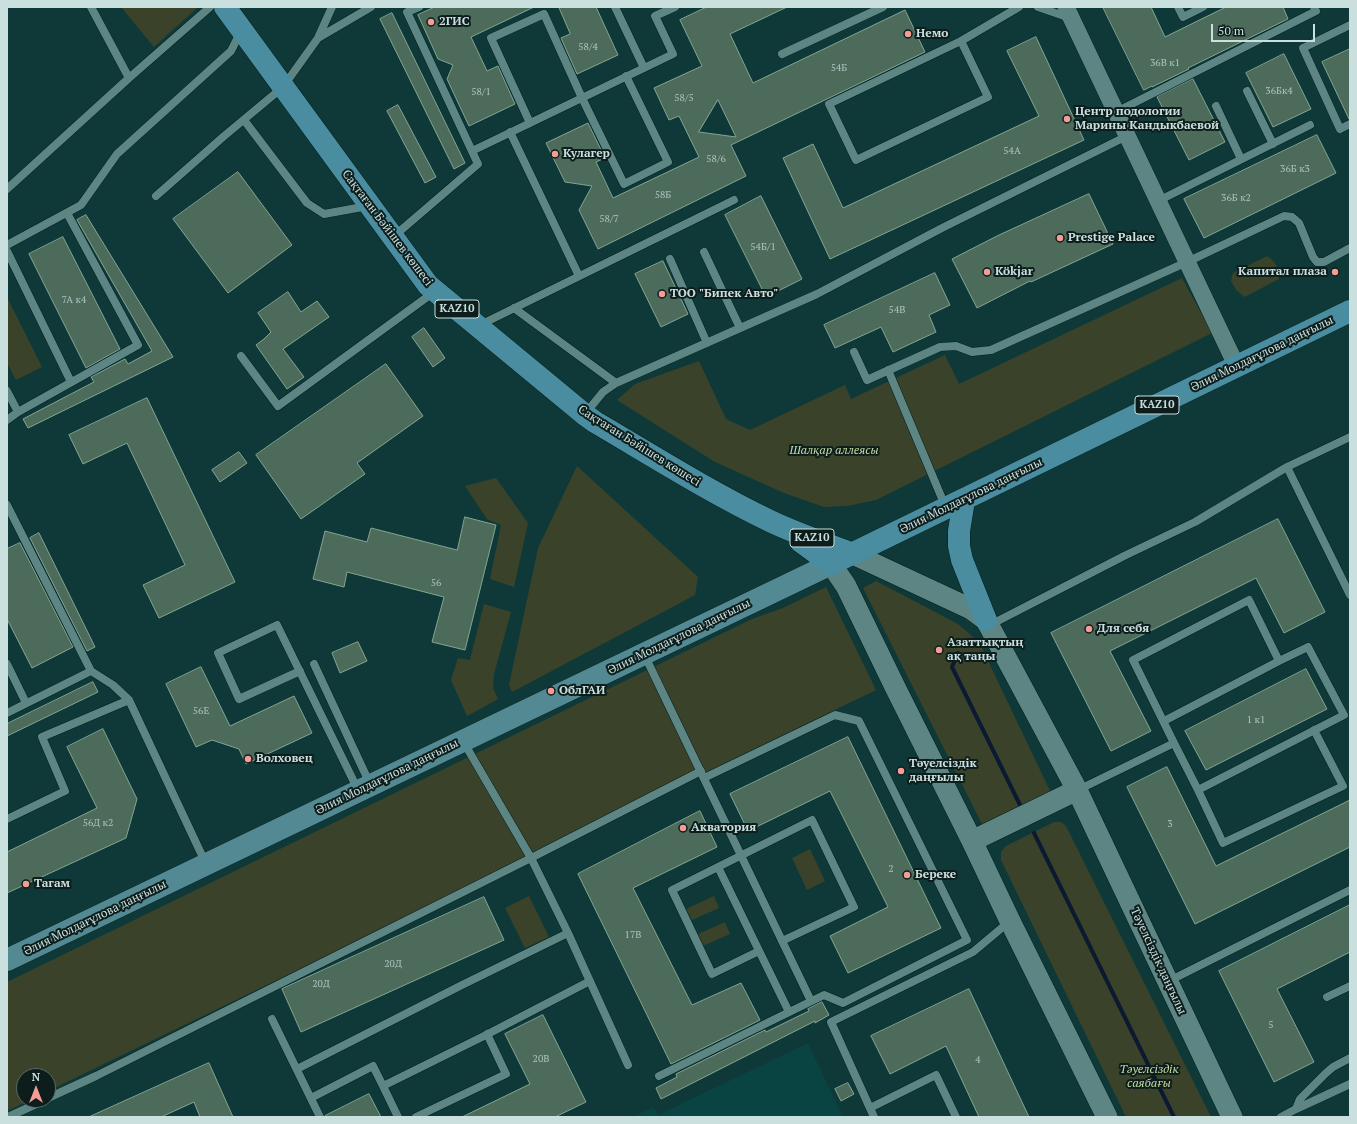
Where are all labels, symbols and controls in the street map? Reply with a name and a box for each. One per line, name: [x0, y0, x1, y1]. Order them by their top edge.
place label: 2ГИС: [439, 15, 469, 29]
scale bar: [1213, 16, 1317, 42]
marker: 2ГИС: [426, 17, 436, 27]
text: 50 m: [1218, 23, 1244, 38]
place label: Немо: [916, 27, 948, 41]
marker: Немо: [903, 29, 913, 39]
house number: 58/4: [578, 41, 598, 53]
house number: 36В к1: [1150, 57, 1180, 69]
house number: 54Б: [831, 62, 847, 74]
house number: 36Бк4: [1265, 85, 1293, 97]
house number: 58/1: [471, 86, 491, 98]
house number: 58/5: [674, 92, 694, 104]
place label: Центр подологии Марины Кандыкбаевой: [1075, 105, 1219, 133]
marker: Центр подологии Марины Кандыкбаевой: [1062, 114, 1072, 124]
house number: 54А: [1003, 145, 1021, 157]
place label: Кулагер: [563, 147, 610, 161]
marker: Кулагер: [550, 149, 560, 159]
house number: 58/6: [706, 153, 726, 165]
house number: 36Б к3: [1280, 163, 1310, 175]
street label: Сақтаған Бәйішев көшесі: [339, 167, 435, 289]
house number: 58Б: [655, 189, 671, 201]
house number: 36Б к2: [1221, 192, 1251, 204]
house number: 58/7: [599, 213, 619, 225]
place label: Prestige Palace: [1068, 231, 1155, 245]
marker: Prestige Palace: [1055, 233, 1065, 243]
house number: 54Б/1: [750, 241, 776, 253]
place label: Kökjar: [995, 265, 1033, 279]
place label: Капитал плаза: [1238, 265, 1327, 279]
marker: Kökjar: [982, 267, 992, 277]
marker: Капитал плаза: [1330, 267, 1340, 277]
place label: ТОО "Бипек Авто": [670, 287, 778, 301]
marker: ТОО "Бипек Авто": [657, 289, 667, 299]
house number: 7А к4: [62, 294, 86, 306]
road number: KAZ10: [435, 300, 479, 318]
house number: 54В: [889, 304, 905, 316]
street label: Әлия Молдағұлова даңғылы: [1188, 313, 1336, 395]
road number: KAZ10: [1135, 396, 1179, 414]
street label: Сақтаған Бәйішев көшесі: [575, 402, 703, 490]
park label: Шалқар аллеясы: [789, 444, 879, 458]
street label: Әлия Молдағұлова даңғылы: [897, 455, 1045, 537]
road number: KAZ10: [790, 529, 834, 547]
house number: 56: [431, 577, 441, 589]
street label: Әлия Молдағұлова даңғылы: [605, 596, 753, 678]
place label: Для себя: [1097, 622, 1149, 636]
marker: Для себя: [1084, 624, 1094, 634]
place label: Азаттықтың ақ таңы: [947, 636, 1023, 664]
marker: Азаттықтың ақ таңы: [934, 645, 944, 655]
place label: ОблГАИ: [559, 684, 605, 698]
marker: ОблГАИ: [546, 686, 556, 696]
house number: 56Е: [193, 705, 209, 717]
house number: 1 к1: [1247, 714, 1265, 726]
street label: Әлия Молдағұлова даңғылы: [313, 736, 461, 818]
place label: Волховец: [256, 752, 313, 766]
marker: Волховец: [243, 754, 253, 764]
place label: Тәуелсіздік даңғылы: [909, 757, 977, 785]
marker: Тәуелсіздік даңғылы: [896, 766, 906, 776]
house number: 56Д к2: [83, 817, 113, 829]
house number: 3: [1167, 818, 1173, 830]
place label: Акватория: [691, 821, 756, 835]
marker: Акватория: [678, 823, 688, 833]
house number: 2: [888, 863, 894, 875]
place label: Береке: [915, 868, 956, 882]
marker: Береке: [902, 870, 912, 880]
street label: Әлия Молдағұлова даңғылы: [21, 877, 169, 959]
place label: Тагам: [34, 877, 70, 891]
marker: Тагам: [21, 879, 31, 889]
street label: Тәуелсіздік даңғылы: [1127, 905, 1189, 1017]
house number: 17В: [625, 929, 641, 941]
house number: 20Д: [384, 958, 402, 970]
house number: 20Д: [312, 978, 330, 990]
house number: 5: [1268, 1019, 1274, 1031]
house number: 20В: [533, 1053, 549, 1065]
house number: 4: [975, 1054, 981, 1066]
park label: Тәуелсіздік саябағы: [1119, 1063, 1179, 1091]
north arrow: [16, 1068, 56, 1108]
text: N: [32, 1070, 40, 1084]

